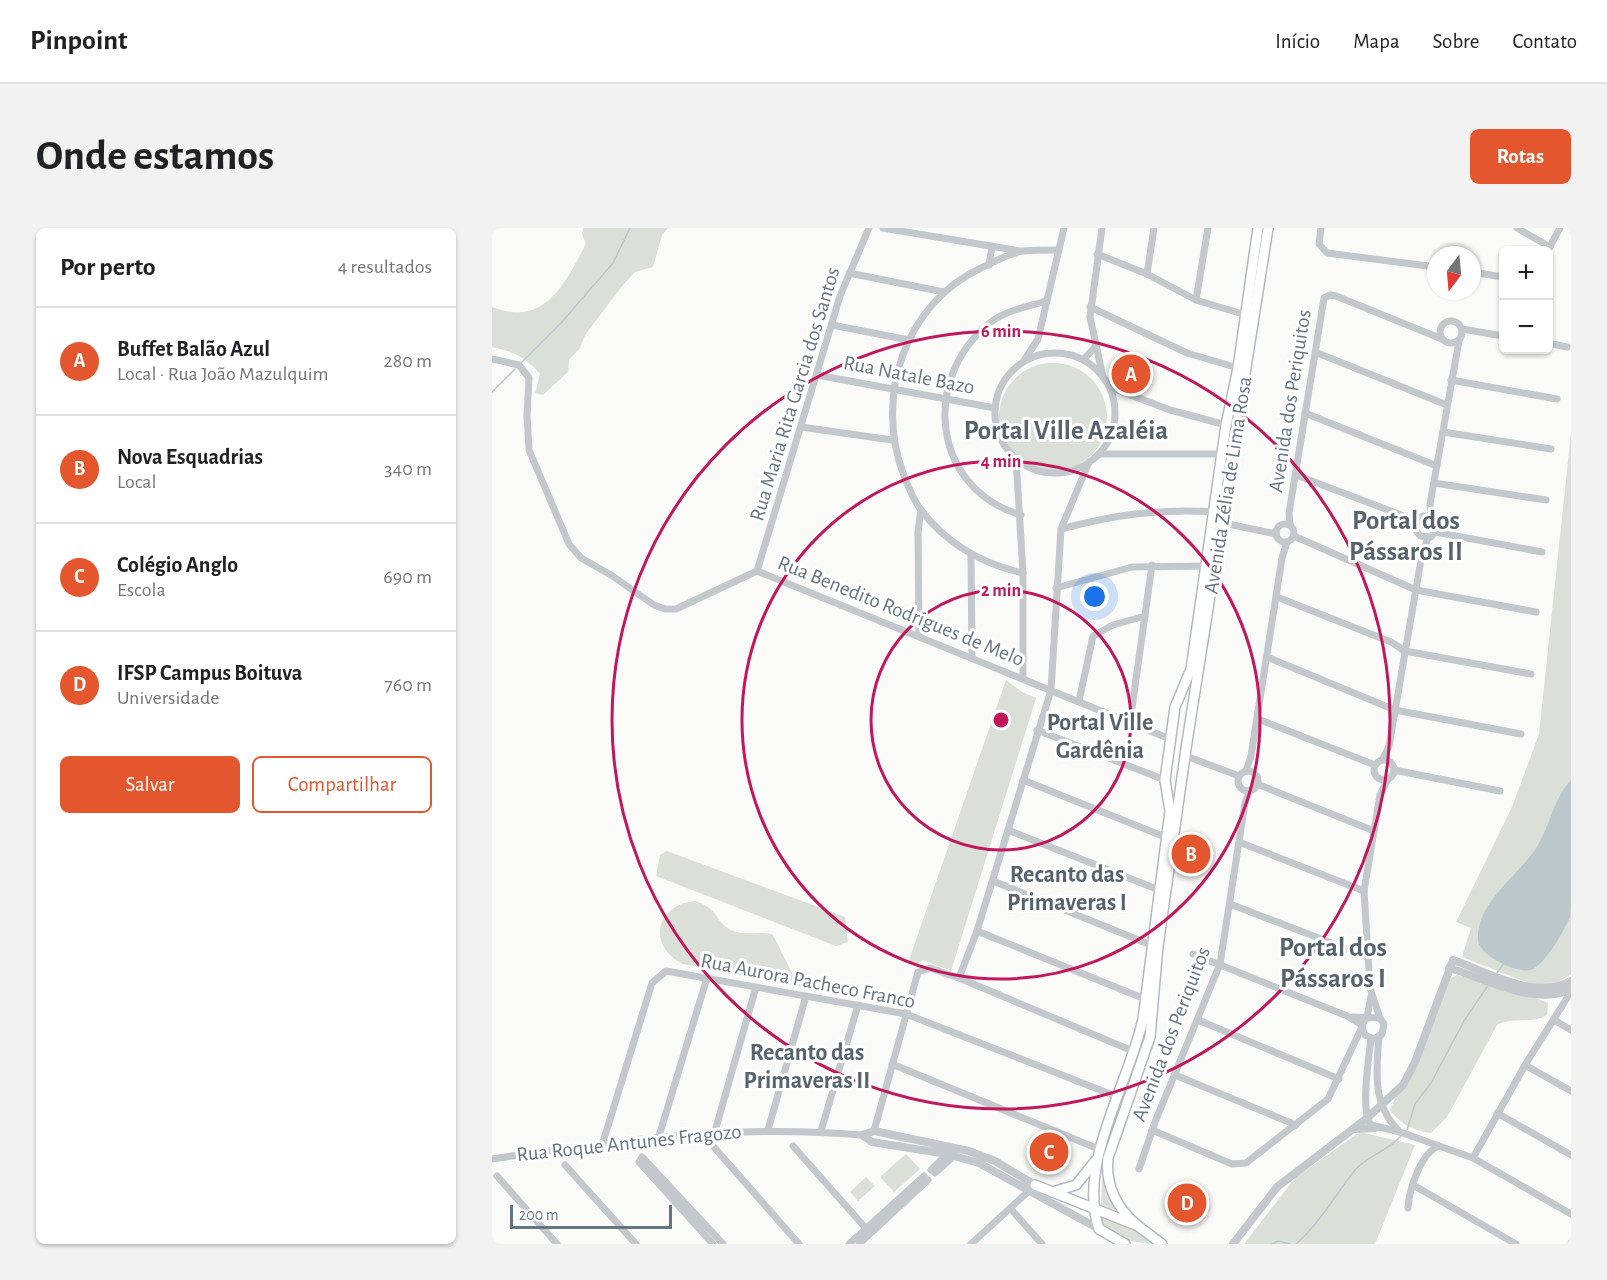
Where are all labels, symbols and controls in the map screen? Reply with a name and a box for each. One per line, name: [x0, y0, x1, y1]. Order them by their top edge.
text: Pinpoint: [30, 27, 128, 55]
text: Início: [1275, 31, 1320, 52]
text: Mapa: [1353, 31, 1400, 52]
text: Sobre: [1433, 31, 1479, 52]
text: Contato: [1512, 31, 1577, 52]
button: Rotas: [1470, 129, 1571, 184]
text: Onde estamos: [36, 135, 274, 177]
north arrow: [1427, 246, 1481, 300]
map controls: [1499, 246, 1553, 354]
button: +: [1499, 246, 1553, 300]
text: Por perto: [60, 254, 156, 280]
text: 4 resultados: [338, 257, 432, 277]
street label: Rua Maria Rita Garcia dos Santos: [746, 265, 844, 523]
button: −: [1499, 300, 1553, 354]
street label: Avenida dos Periquitos: [1265, 308, 1315, 494]
text: 6 min: [981, 323, 1021, 341]
text: Buffet Balão Azul: [117, 338, 270, 360]
text: A: [74, 351, 86, 371]
text: 280 m: [384, 351, 432, 371]
street label: Rua Natale Bazo: [842, 352, 976, 398]
pin: A: [1112, 352, 1150, 396]
text: Local · Rua João Mazulquim: [117, 364, 329, 384]
street label: Avenida Zélia de Lima Rosa: [1200, 374, 1256, 595]
district label: Portal Ville Azaléia: [964, 417, 1168, 444]
text: Nova Esquadrias: [117, 446, 263, 468]
text: 4 min: [981, 453, 1021, 471]
text: B: [74, 459, 85, 479]
text: 340 m: [384, 459, 432, 479]
text: Local: [117, 472, 157, 492]
district label: Portal dos Pássaros II: [1349, 507, 1463, 565]
street label: Rua Benedito Rodrigues de Melo: [775, 552, 1027, 670]
text: Colégio Anglo: [117, 554, 238, 576]
text: C: [74, 567, 85, 587]
text: 690 m: [383, 567, 432, 587]
text: Escola: [117, 580, 166, 600]
text: 2 min: [981, 582, 1021, 600]
your location: [1080, 582, 1109, 611]
text: IFSP Campus Boituva: [117, 662, 302, 684]
text: D: [73, 675, 86, 695]
text: 760 m: [384, 675, 432, 695]
text: Universidade: [117, 688, 220, 708]
centre of rings: [991, 710, 1011, 730]
district label: Portal Ville Gardênia: [1047, 711, 1153, 763]
button: Salvar: [60, 756, 240, 813]
button: Compartilhar: [252, 756, 432, 813]
pin: B: [1172, 832, 1210, 876]
district label: Recanto das Primaveras I: [1007, 863, 1127, 915]
district label: Portal dos Pássaros I: [1279, 934, 1387, 992]
street label: Avenida dos Periquitos: [1128, 944, 1214, 1124]
street label: Rua Aurora Pacheco Franco: [699, 950, 917, 1012]
district label: Recanto das Primaveras II: [744, 1041, 870, 1093]
street label: Rua Roque Antunes Fragozo: [515, 1121, 743, 1165]
pin: C: [1030, 1130, 1068, 1174]
pin: D: [1168, 1180, 1206, 1226]
scale bar: [510, 1202, 672, 1230]
text: 200 m: [519, 1207, 559, 1223]

